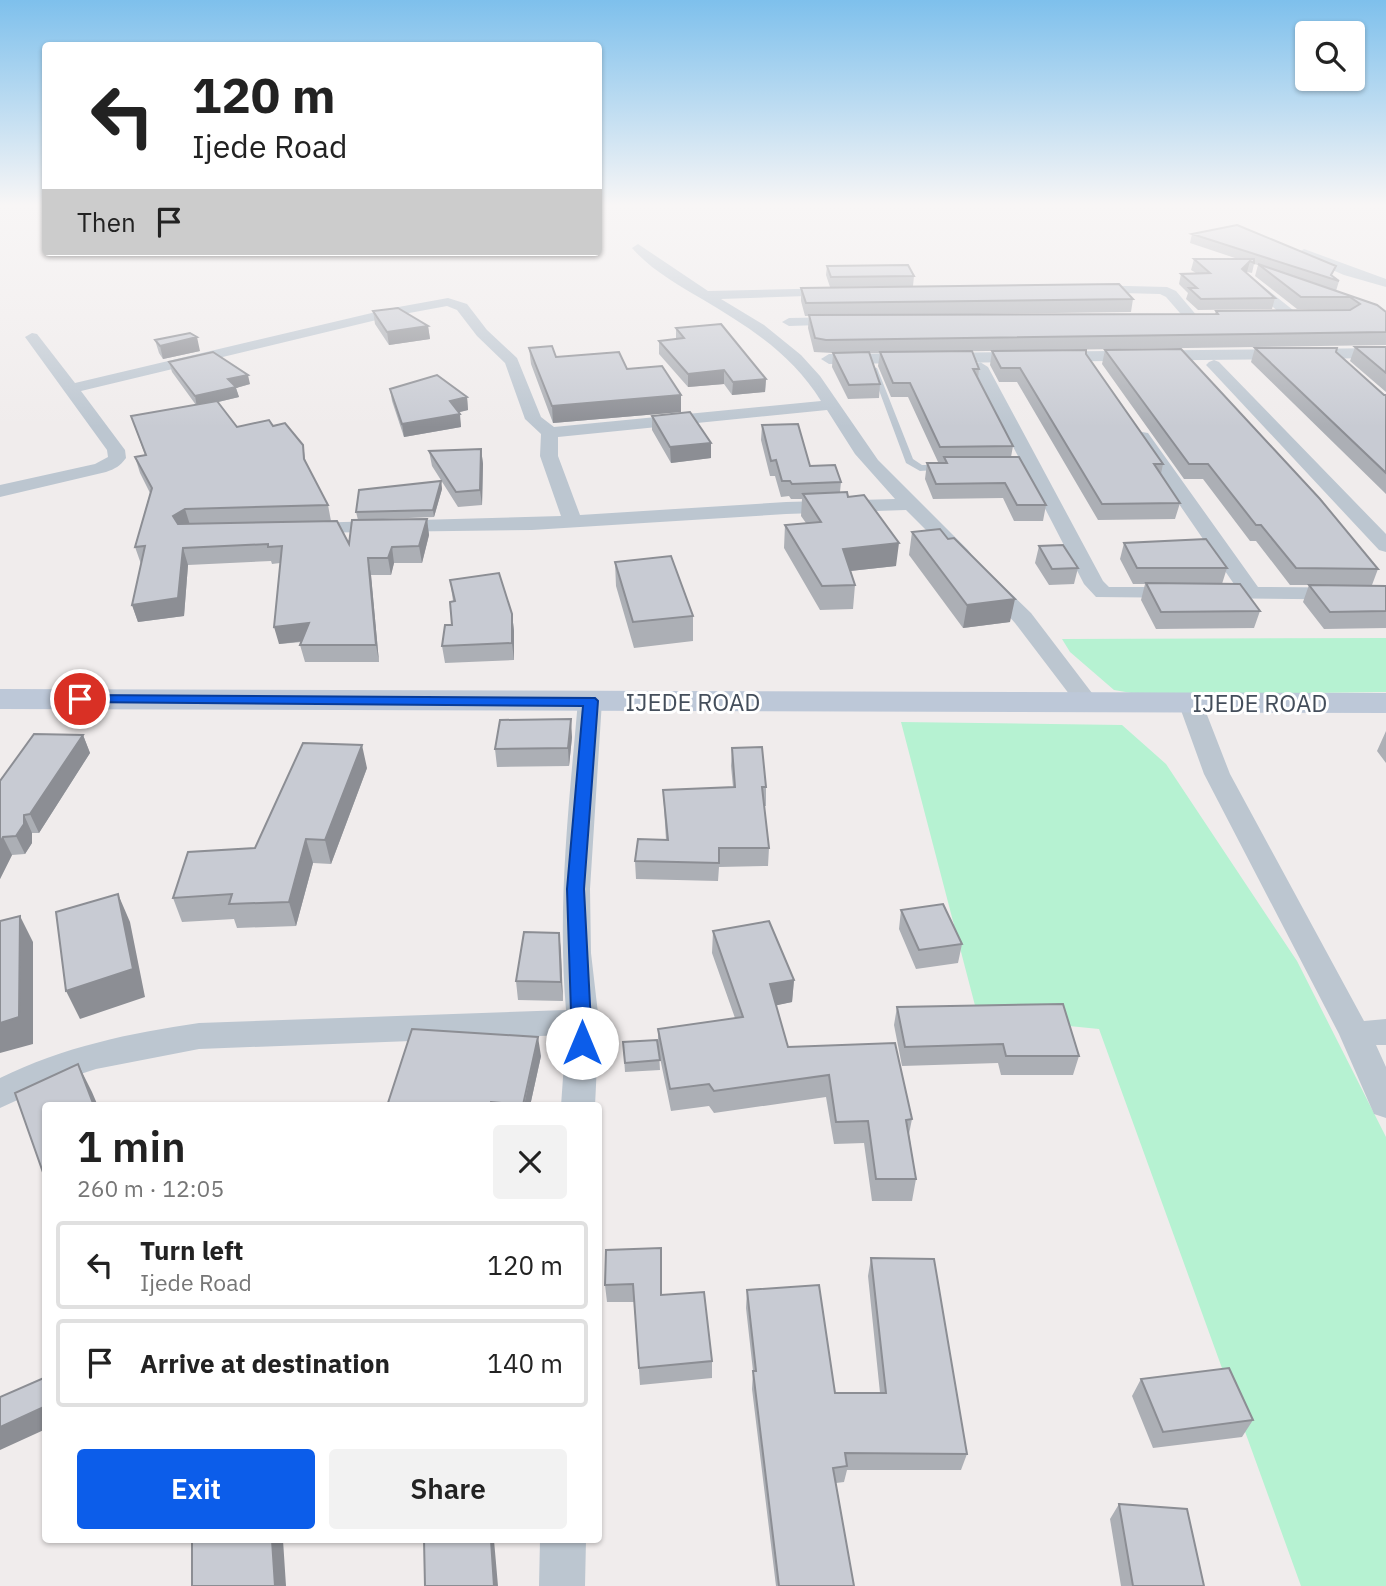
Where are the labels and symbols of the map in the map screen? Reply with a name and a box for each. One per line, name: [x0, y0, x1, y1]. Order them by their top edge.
pin: [50, 669, 110, 729]
street label: IJEDE ROAD: [626, 686, 760, 718]
street label: IJEDE ROAD: [1193, 687, 1327, 719]
position arrow: [545, 1006, 619, 1080]

